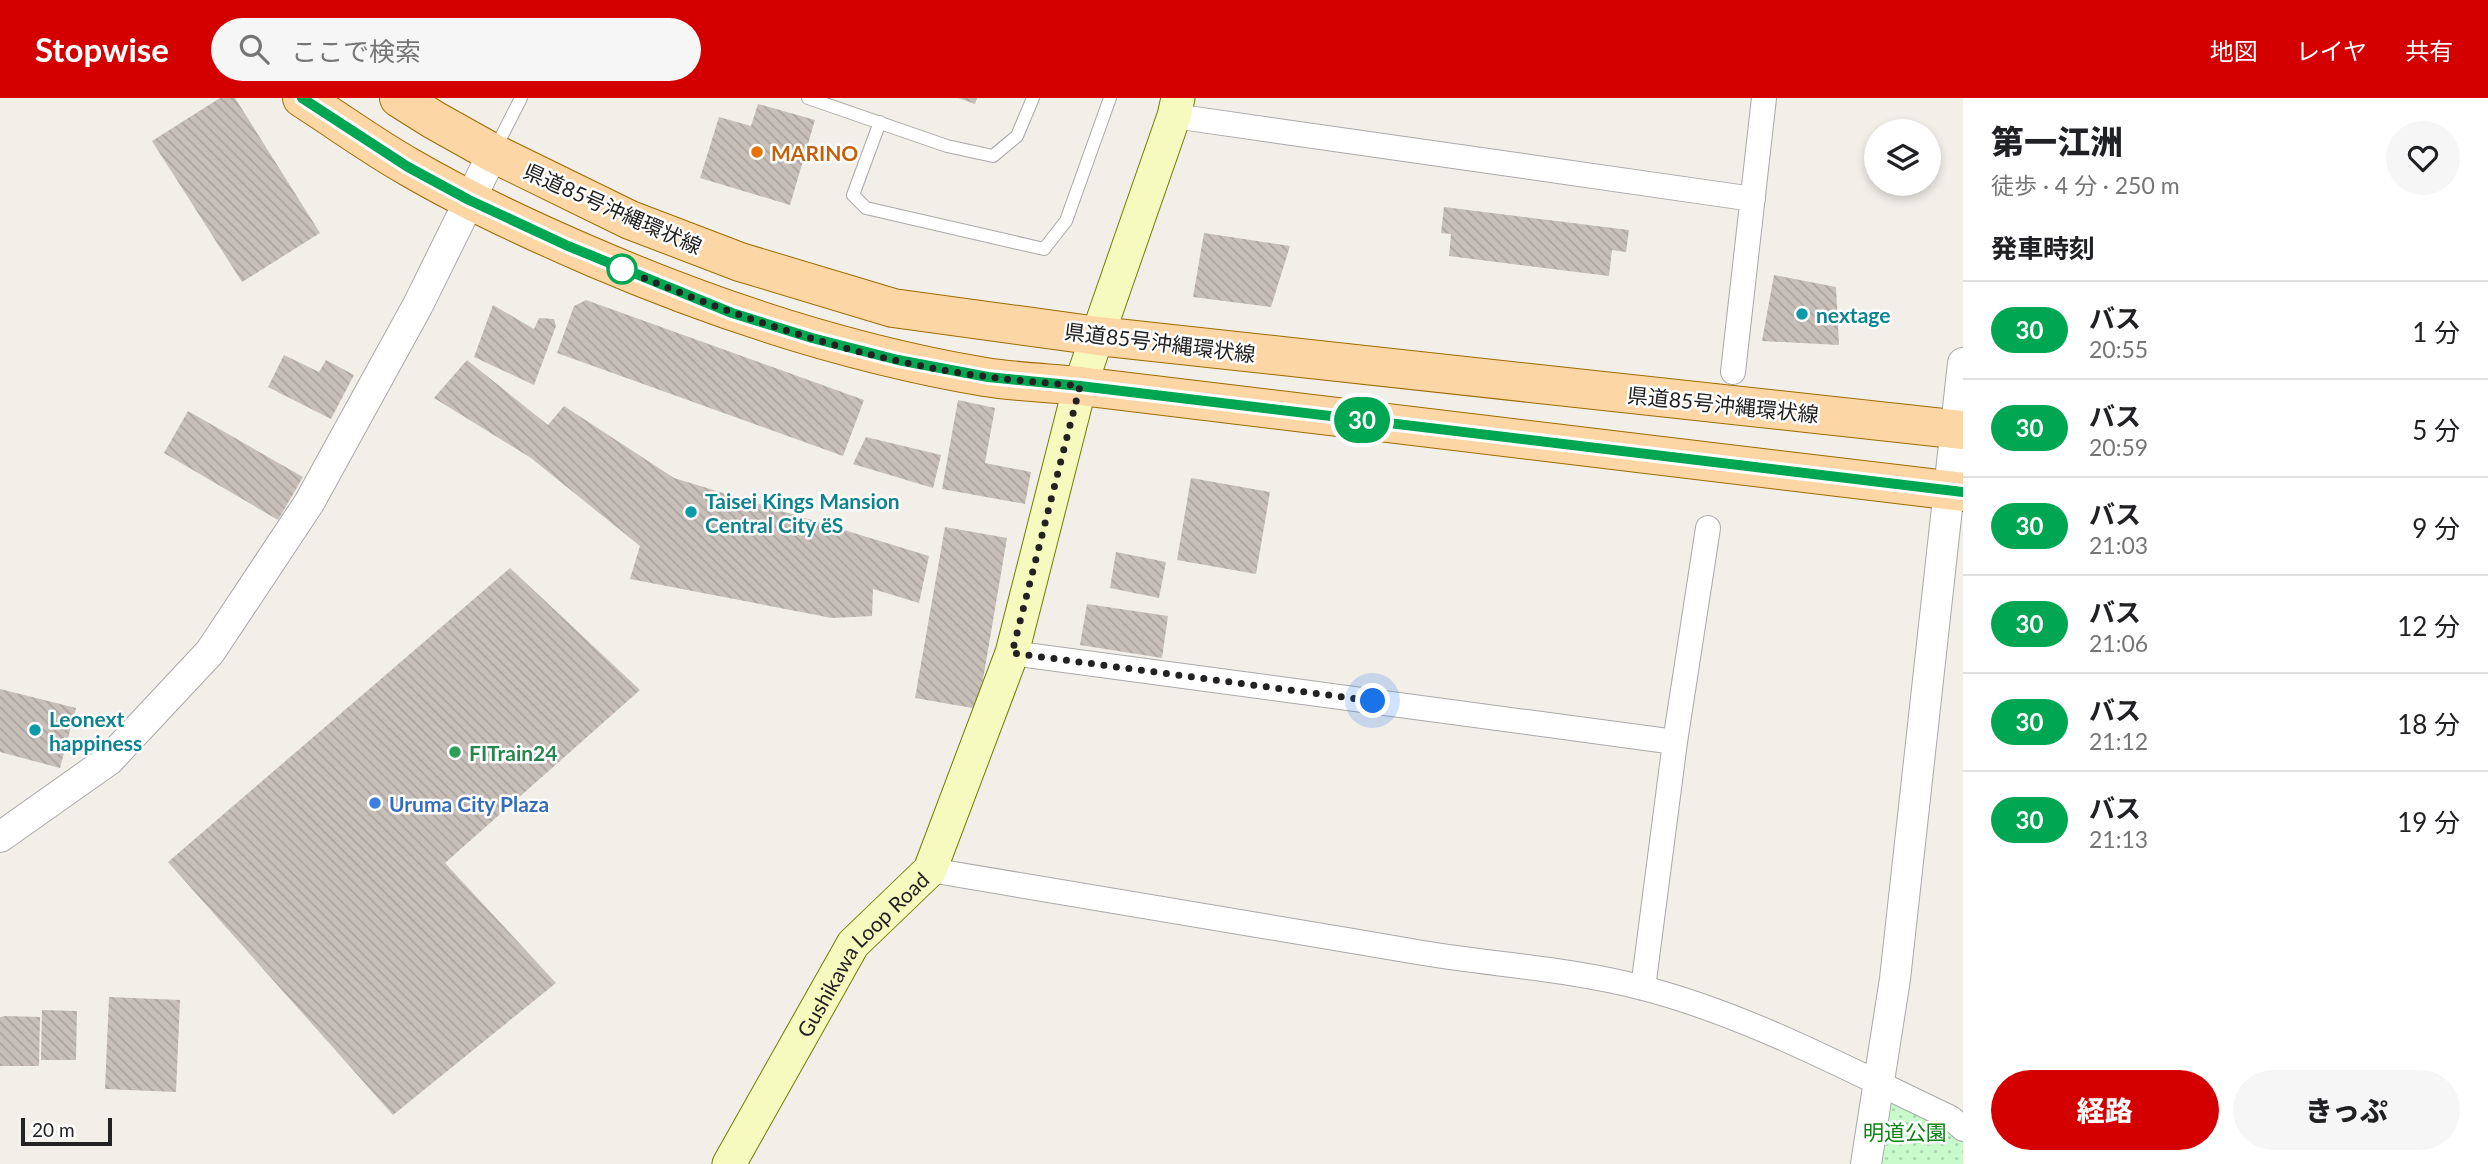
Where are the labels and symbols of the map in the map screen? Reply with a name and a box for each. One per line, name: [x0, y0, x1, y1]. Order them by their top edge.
place label: MARINO: [771, 140, 858, 165]
marker: MARINO: [749, 144, 765, 160]
street label: 県道85号沖縄環状線: [520, 157, 706, 259]
unlabelled marker: [607, 254, 637, 284]
place label: nextage: [1816, 302, 1890, 327]
marker: nextage: [1794, 306, 1810, 322]
street label: 県道85号沖縄環状線: [1063, 318, 1257, 366]
street label: 県道85号沖縄環状線: [1626, 382, 1820, 426]
line badge: 30: [1330, 397, 1394, 443]
place label: Taisei Kings Mansion Central City ëS: [705, 488, 900, 537]
marker: Taisei Kings Mansion Central City ëS: [683, 504, 699, 520]
your location: [1355, 683, 1390, 718]
place label: Leonext happiness: [49, 706, 142, 755]
marker: Leonext happiness: [27, 722, 43, 738]
place label: FITrain24: [469, 740, 557, 765]
marker: FITrain24: [447, 744, 463, 760]
place label: Uruma City Plaza: [389, 791, 549, 816]
marker: Uruma City Plaza: [367, 795, 383, 811]
street label: Gushikawa Loop Road: [791, 866, 933, 1041]
scale bar: [21, 1115, 112, 1147]
park label: 明道公園: [1863, 1119, 1947, 1144]

